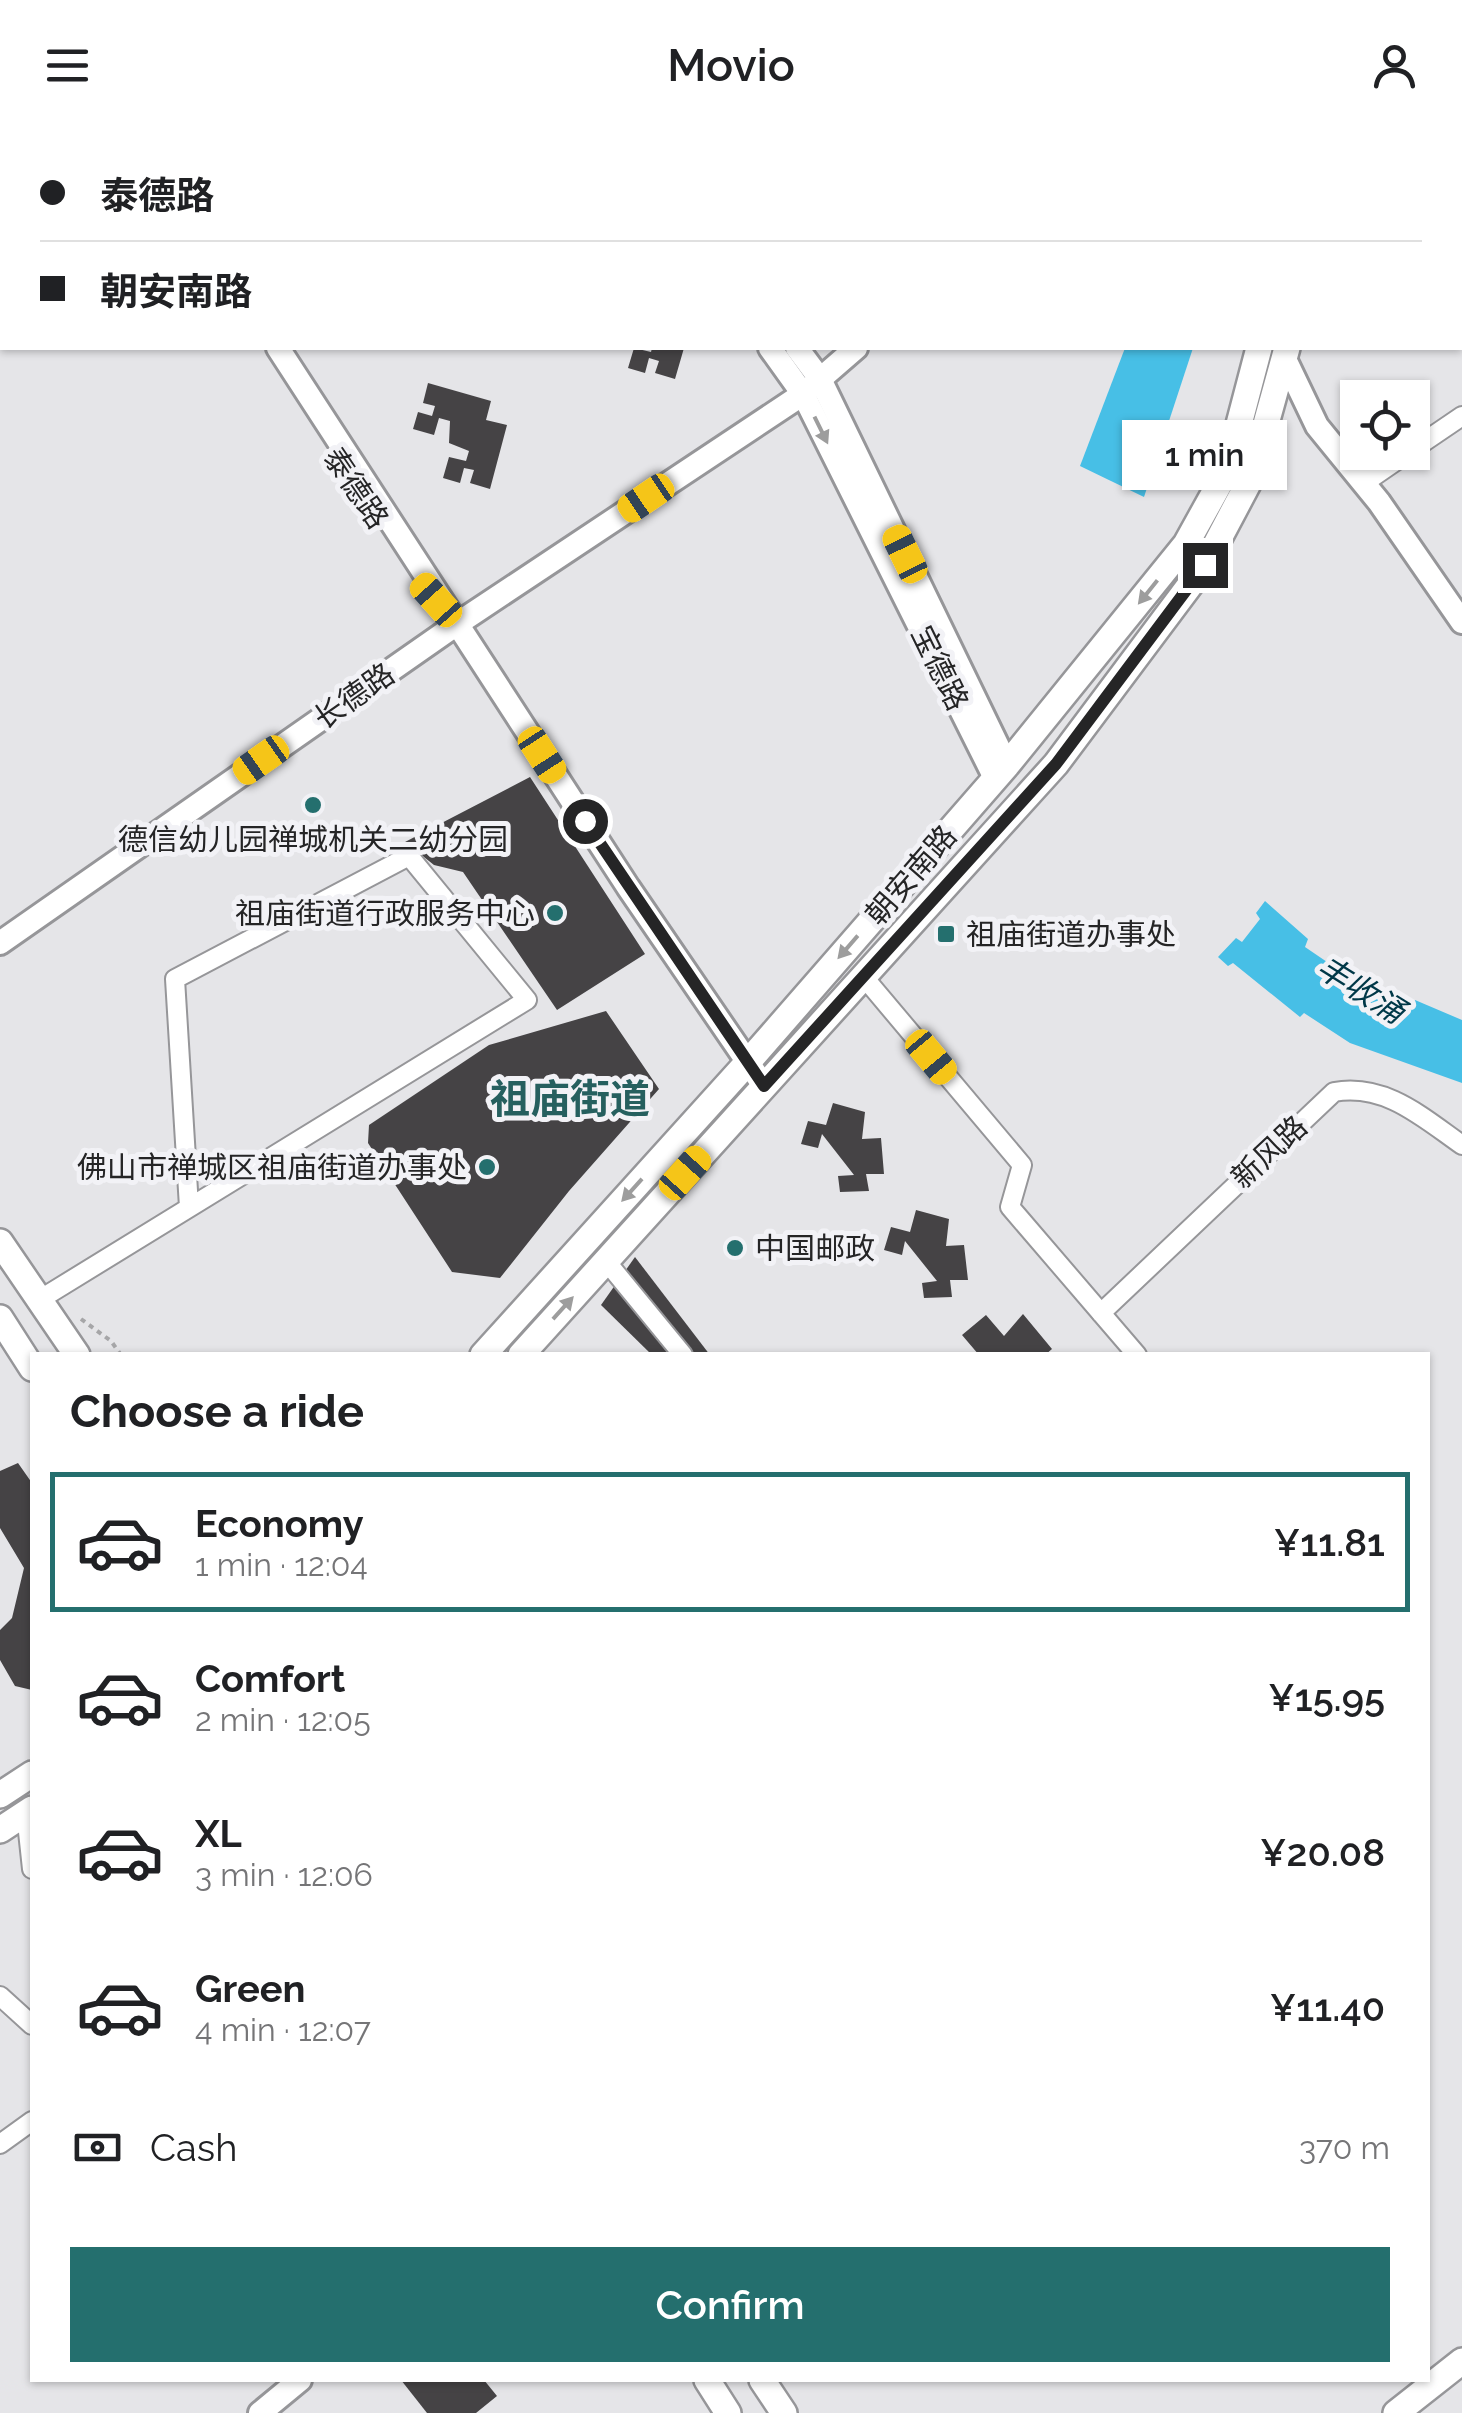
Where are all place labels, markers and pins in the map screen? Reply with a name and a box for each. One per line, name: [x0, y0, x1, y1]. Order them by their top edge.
marker: 德信幼儿园禅城机关二幼分园: [302, 794, 324, 816]
place label: 德信幼儿园禅城机关二幼分园: [118, 822, 508, 857]
place label: 祖庙街道行政服务中心: [235, 896, 535, 931]
marker: 祖庙街道行政服务中心: [544, 902, 566, 924]
place label: 祖庙街道办事处: [966, 917, 1176, 952]
marker: 祖庙街道办事处: [935, 923, 957, 945]
place label: 佛山市禅城区祖庙街道办事处: [77, 1150, 467, 1185]
marker: 佛山市禅城区祖庙街道办事处: [476, 1156, 498, 1178]
place label: 中国邮政: [755, 1231, 875, 1266]
marker: 中国邮政: [724, 1237, 746, 1259]

